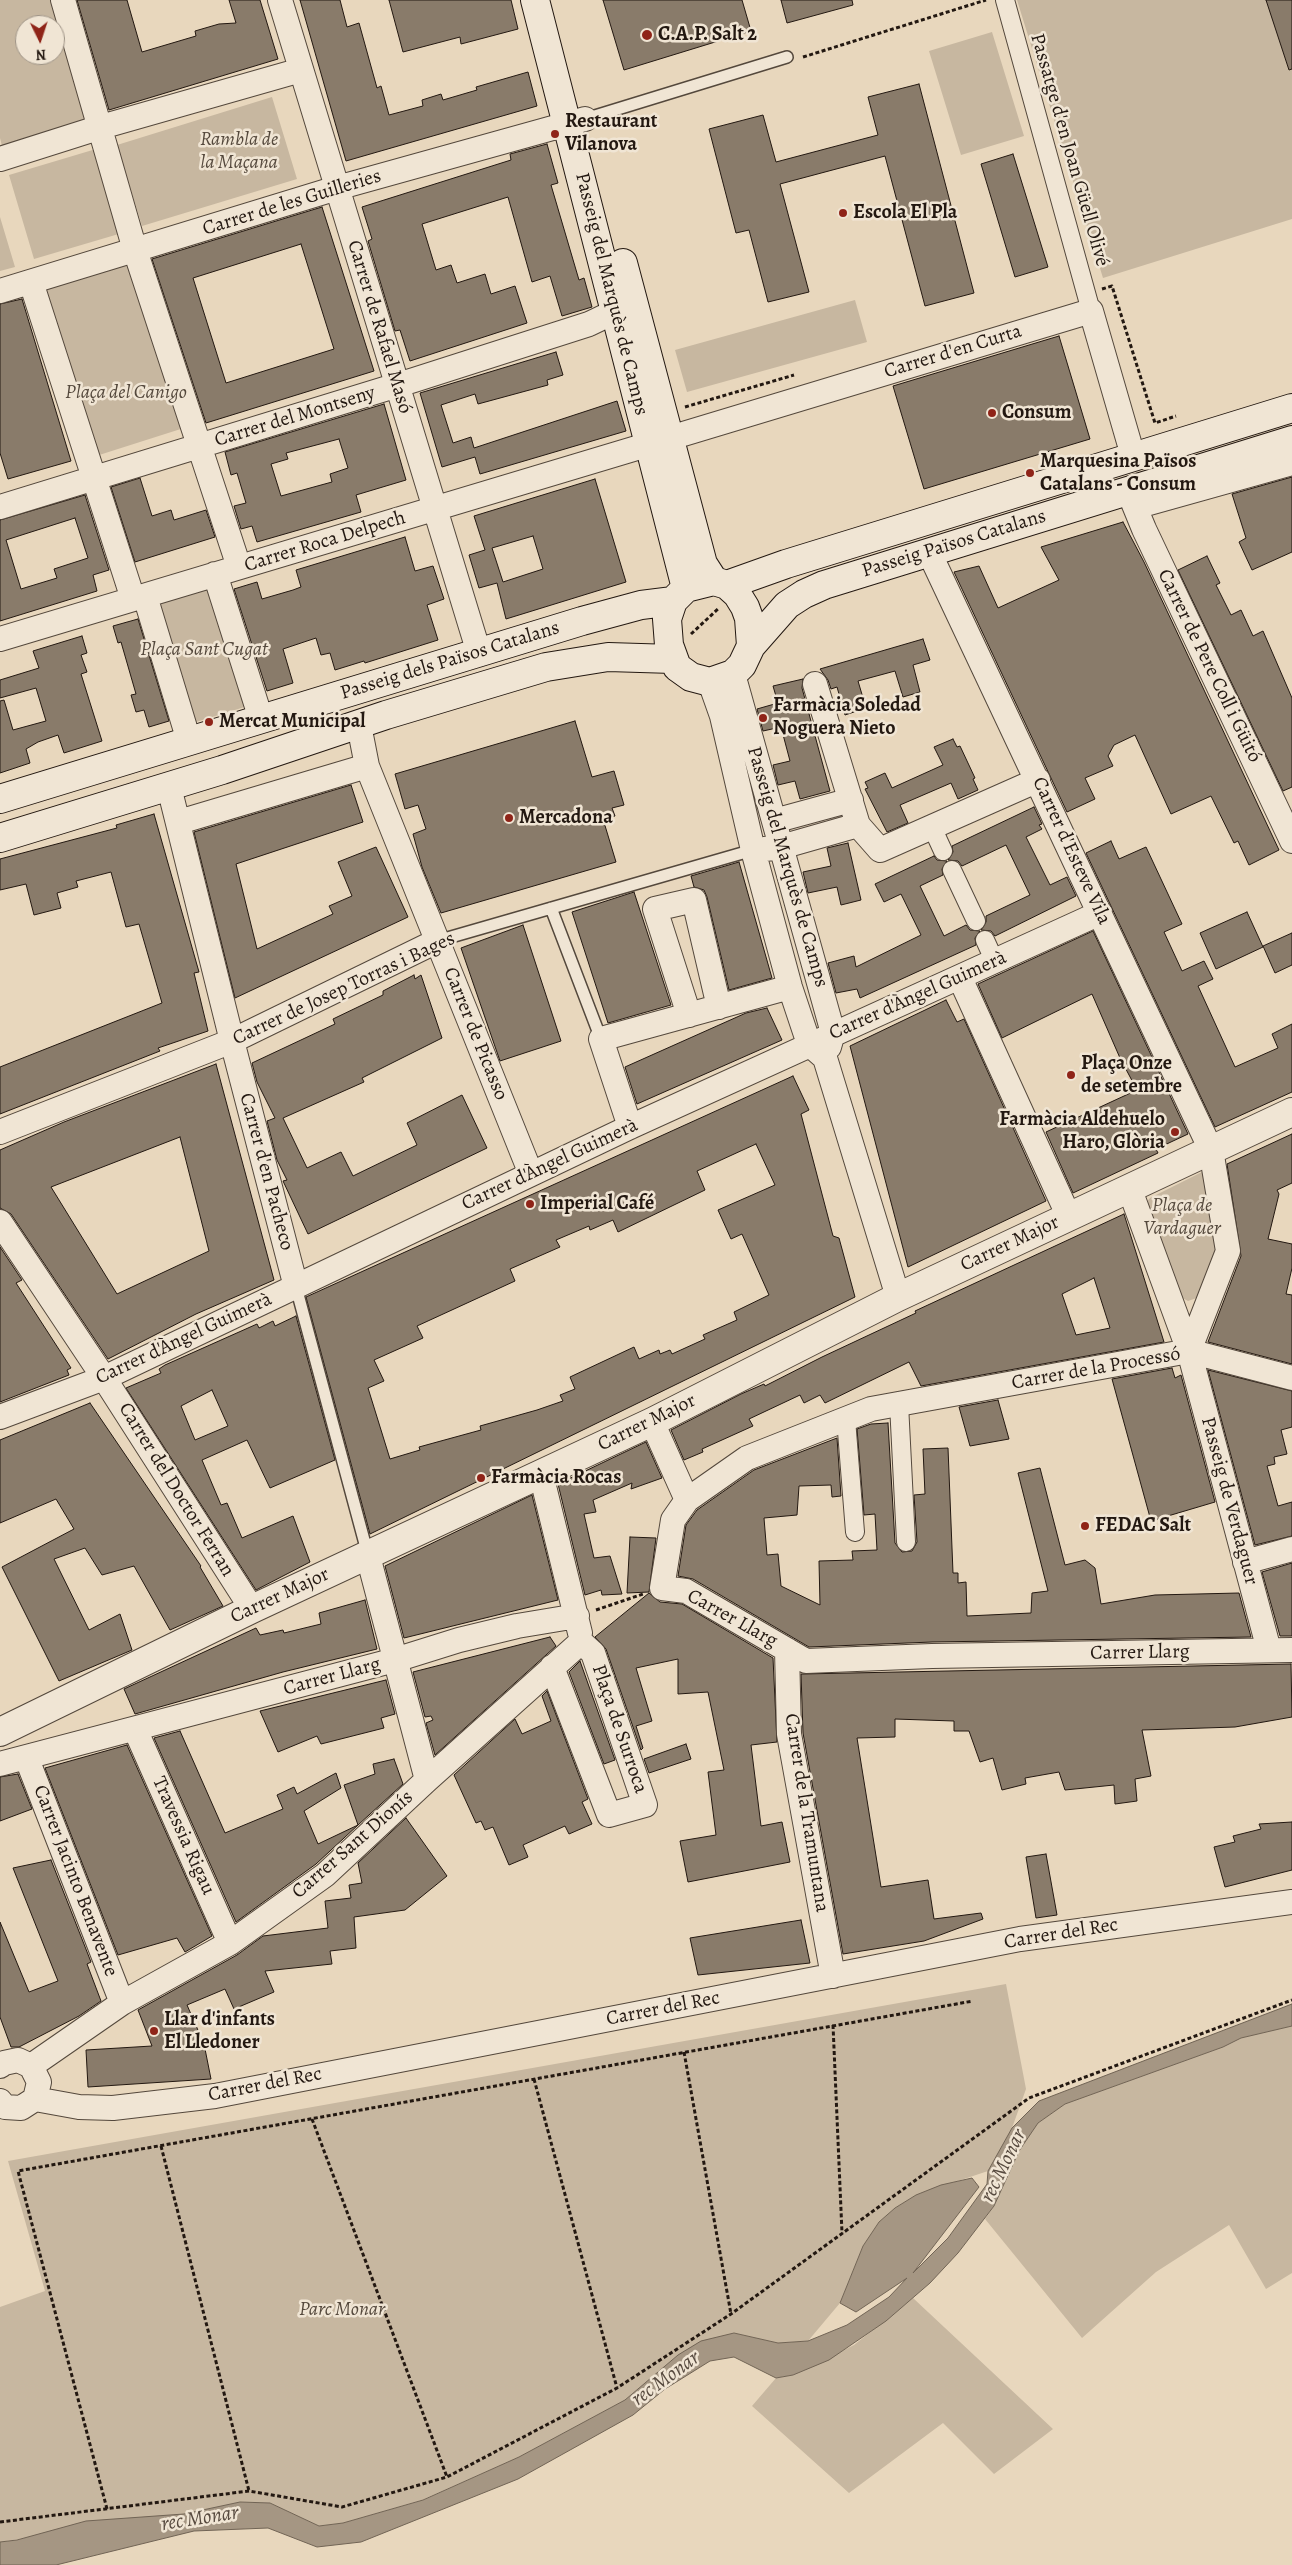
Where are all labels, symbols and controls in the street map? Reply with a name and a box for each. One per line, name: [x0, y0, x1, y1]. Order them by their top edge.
north arrow: [15, 15, 65, 65]
place label: C.A.P. Salt 2: [658, 23, 757, 47]
marker: C.A.P. Salt 2: [640, 28, 654, 42]
street label: Passatge d'en Joan Güell Olivé: [1024, 31, 1114, 269]
text: N: [35, 45, 47, 64]
place label: Restaurant Vilanova: [565, 110, 657, 157]
park label: Rambla de la Maçana: [200, 128, 278, 175]
marker: Restaurant Vilanova: [549, 128, 561, 140]
street label: Carrer de les Guilleries: [200, 164, 384, 242]
street label: Passeig del Marquès de Camps: [569, 170, 653, 418]
place label: Escola El Pla: [853, 201, 957, 225]
marker: Escola El Pla: [837, 207, 849, 219]
street label: Carrer de Rafael Masó: [341, 237, 417, 417]
street label: Carrer d'en Curta: [881, 320, 1025, 384]
park label: Plaça del Canigo: [65, 381, 187, 405]
street label: Carrer del Montseny: [212, 381, 378, 453]
place label: Consum: [1002, 401, 1071, 425]
marker: Consum: [986, 407, 998, 419]
place label: Marquesina Països Catalans - Consum: [1040, 450, 1196, 497]
marker: Marquesina Països Catalans - Consum: [1024, 467, 1036, 479]
street label: Passeig Països Catalans: [859, 505, 1049, 583]
street label: Carrer Roca Delpech: [242, 506, 408, 578]
street label: Carrer de Pere Coll i Güitó: [1152, 565, 1266, 767]
street label: Passeig dels Països Catalans: [338, 616, 562, 706]
park label: Plaça Sant Cugat: [140, 638, 268, 662]
place label: Farmàcia Soledad Noguera Nieto: [773, 694, 921, 741]
place label: Mercat Municipal: [219, 710, 366, 734]
marker: Farmàcia Soledad Noguera Nieto: [757, 712, 769, 724]
marker: Mercat Municipal: [203, 716, 215, 728]
street label: Passeig del Marquès de Camps: [741, 744, 833, 990]
street label: Carrer d'Esteve Vila: [1026, 773, 1116, 929]
place label: Mercadona: [519, 806, 613, 830]
marker: Mercadona: [503, 812, 515, 824]
street label: Carrer de Josep Torras i Bages: [229, 927, 459, 1051]
street label: Carrer d'Àngel Guimerà: [826, 946, 1010, 1046]
street label: Carrer de Picasso: [437, 964, 513, 1104]
place label: Plaça Onze de setembre: [1081, 1052, 1182, 1099]
marker: Plaça Onze de setembre: [1065, 1069, 1077, 1081]
street label: Carrer d'en Pacheco: [233, 1091, 299, 1253]
place label: Farmàcia Aldehuelo Haro, Glòria: [999, 1108, 1165, 1155]
street label: Carrer d'Àngel Guimerà: [458, 1114, 642, 1216]
marker: Farmàcia Aldehuelo Haro, Glòria: [1169, 1126, 1181, 1138]
place label: Imperial Café: [540, 1192, 654, 1216]
park label: Plaça de Vardaguer: [1143, 1194, 1221, 1241]
marker: Imperial Café: [524, 1198, 536, 1210]
street label: Carrer Major: [957, 1211, 1063, 1277]
street label: Carrer d'Àngel Guimerà: [92, 1288, 276, 1390]
street label: Carrer de la Processó: [1010, 1342, 1182, 1396]
street label: Carrer Major: [594, 1389, 700, 1457]
street label: Carrer del Doctor Ferran: [113, 1399, 239, 1581]
street label: Passeig de Verdaguer: [1195, 1414, 1263, 1588]
place label: Farmàcia Rocas: [491, 1466, 621, 1490]
marker: Farmàcia Rocas: [475, 1472, 487, 1484]
place label: FEDAC Salt: [1095, 1514, 1191, 1538]
marker: FEDAC Salt: [1079, 1520, 1091, 1532]
street label: Carrer Major: [227, 1563, 333, 1629]
street label: Carrer Llarg: [683, 1584, 781, 1654]
street label: Carrer Llarg: [1090, 1640, 1190, 1666]
street label: Carrer Llarg: [281, 1653, 383, 1701]
street label: Plaça de Surroca: [586, 1661, 652, 1797]
street label: Carrer de la Tramuntana: [778, 1712, 834, 1914]
street label: Travessia Rigau: [146, 1773, 220, 1899]
street label: Carrer Jacinto Benavente: [27, 1782, 123, 1980]
street label: Carrer Sant Dionís: [287, 1786, 419, 1904]
street label: Carrer del Rec: [1002, 1913, 1120, 1955]
street label: Carrer del Rec: [604, 1986, 722, 2032]
place label: Llar d'infants El Lledoner: [164, 2008, 275, 2055]
marker: Llar d'infants El Lledoner: [148, 2025, 160, 2037]
street label: Carrer del Rec: [206, 2062, 324, 2108]
water label: rec Monar: [976, 2125, 1032, 2207]
park label: Parc Monar: [299, 2298, 385, 2322]
water label: rec Monar: [627, 2346, 705, 2412]
water label: rec Monar: [160, 2500, 240, 2538]

